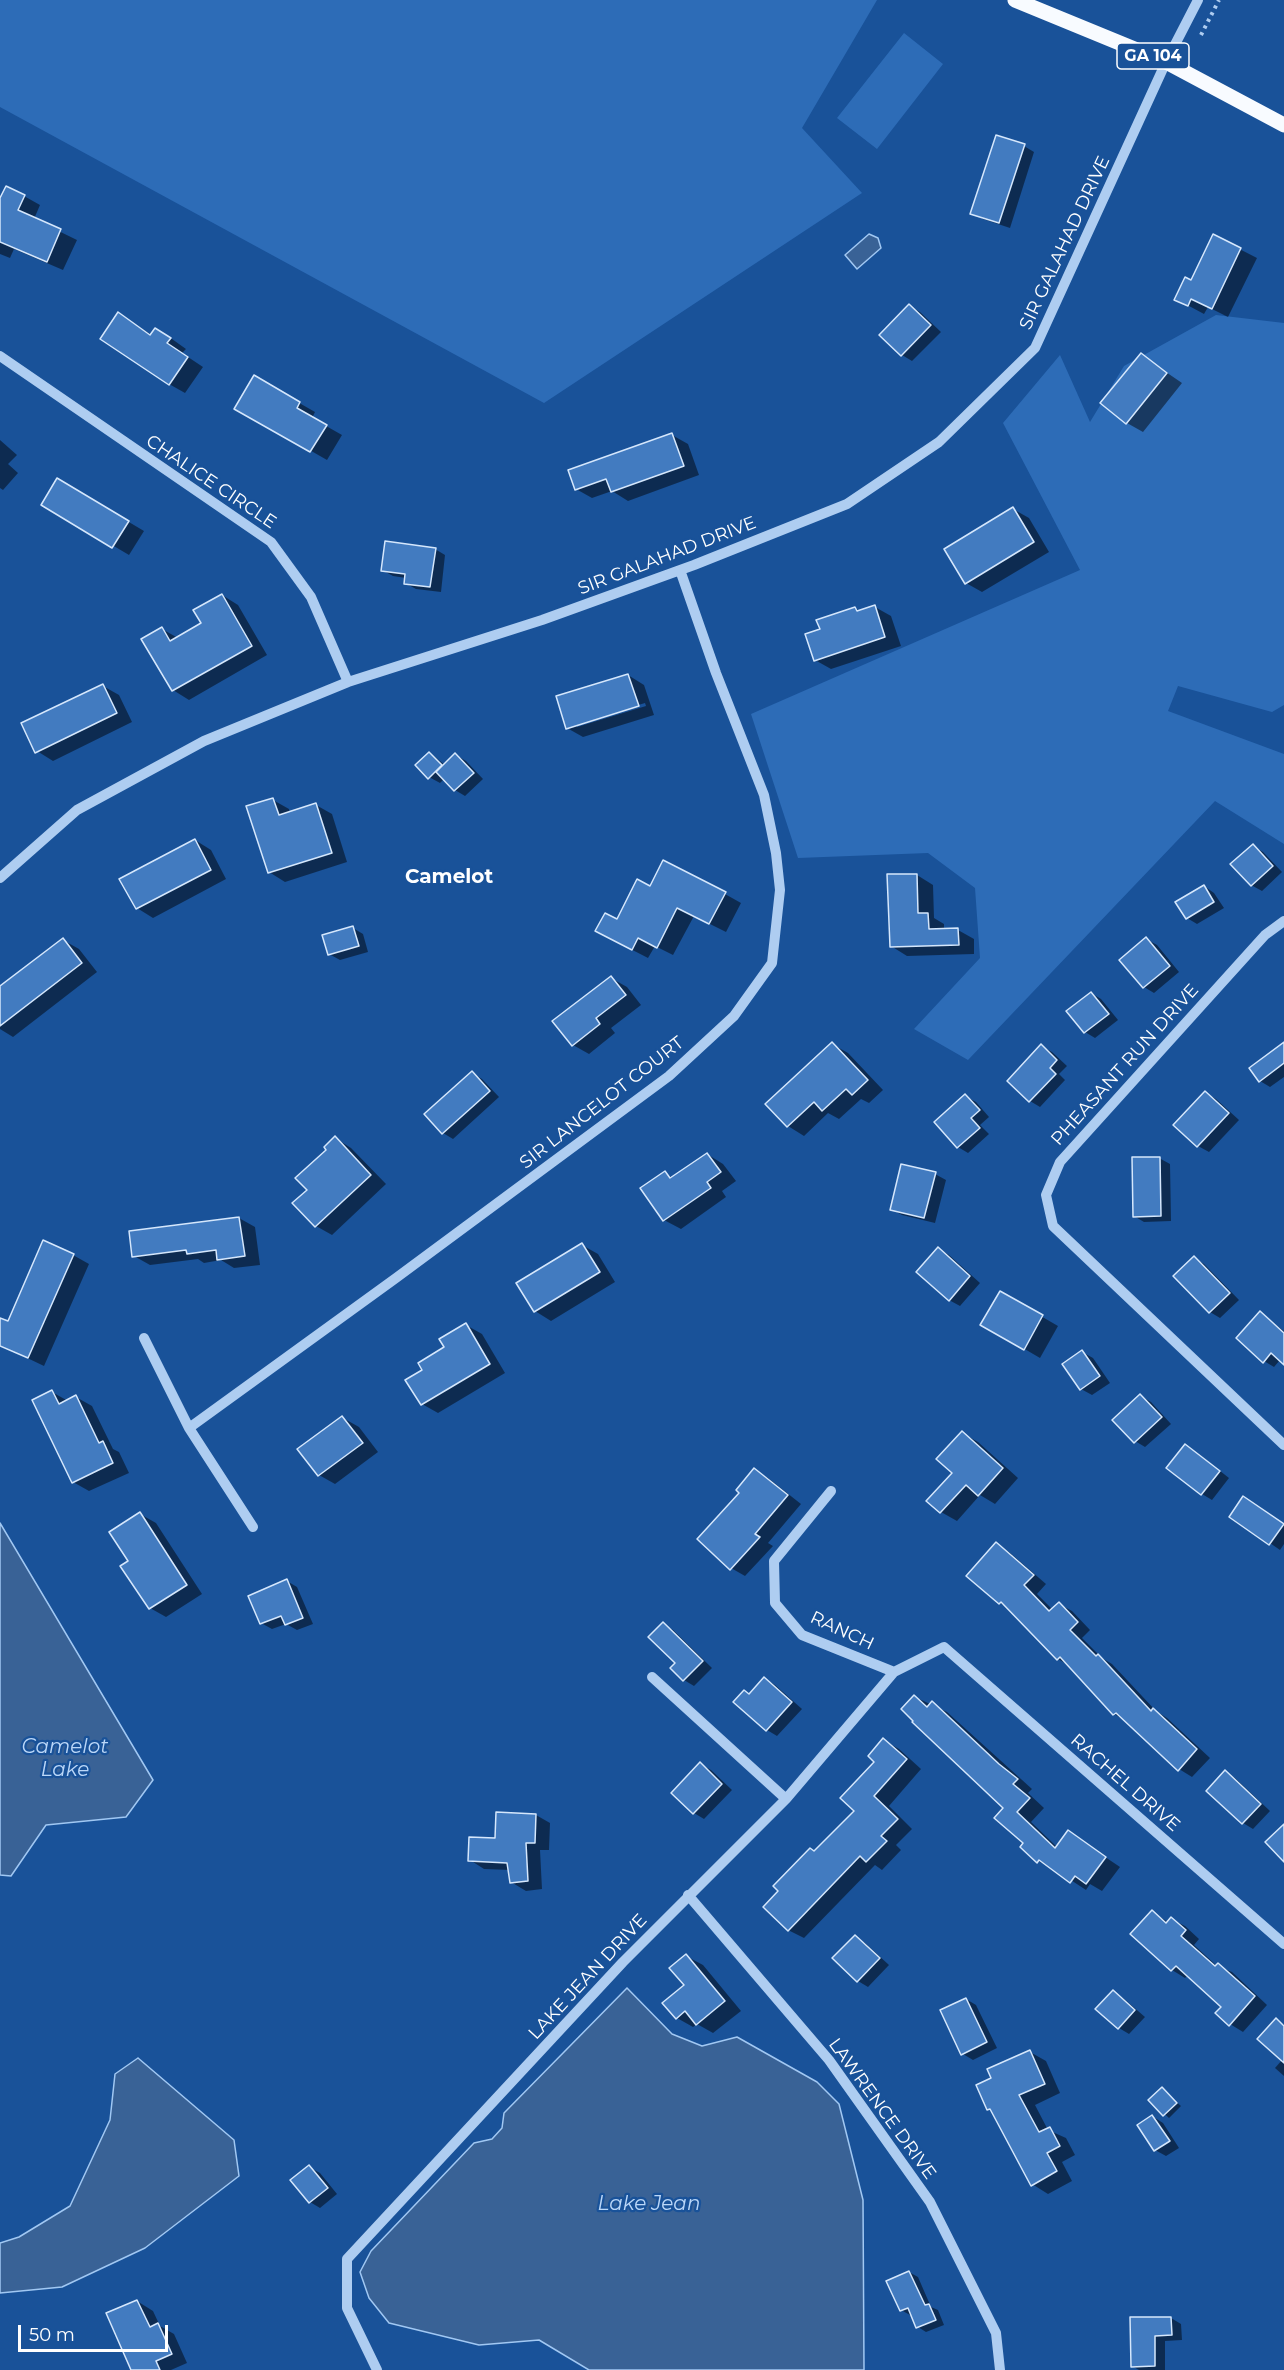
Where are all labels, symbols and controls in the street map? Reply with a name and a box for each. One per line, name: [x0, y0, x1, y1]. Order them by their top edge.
road number: GA 104: [1117, 43, 1189, 69]
street label: SIR GALAHAD DRIVE: [1015, 153, 1115, 333]
street label: CHALICE CIRCLE: [142, 430, 280, 534]
street label: SIR GALAHAD DRIVE: [575, 512, 759, 600]
district label: Camelot: [405, 865, 493, 889]
street label: PHEASANT RUN DRIVE: [1047, 980, 1203, 1150]
street label: SIR LANCELOT COURT: [516, 1032, 688, 1174]
street label: RANCH: [807, 1607, 877, 1655]
street label: RACHEL DRIVE: [1066, 1730, 1184, 1836]
water label: Camelot Lake: [22, 1735, 108, 1782]
street label: LAKE JEAN DRIVE: [524, 1910, 652, 2044]
street label: LAWRENCE DRIVE: [824, 2034, 940, 2184]
water label: Lake Jean: [598, 2192, 700, 2216]
scale bar: [21, 2313, 171, 2351]
text: 50 m: [29, 2324, 75, 2346]

